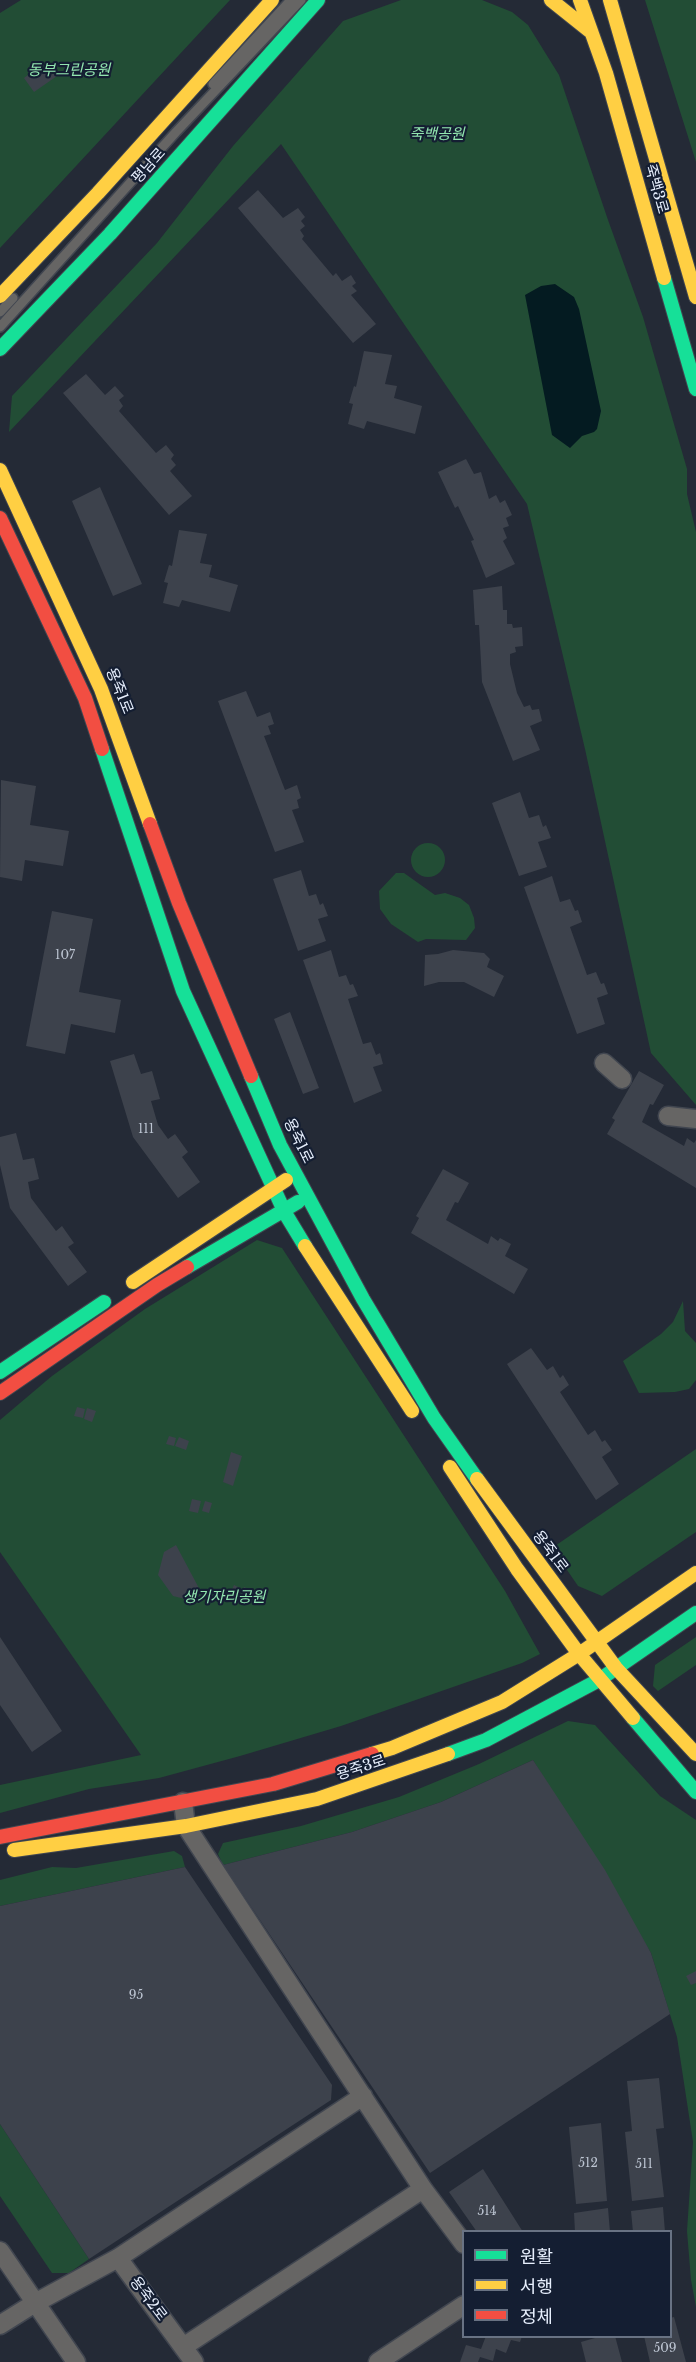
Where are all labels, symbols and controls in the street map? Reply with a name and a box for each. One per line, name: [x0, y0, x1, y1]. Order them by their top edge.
park label: 동부그린공원: [28, 62, 110, 80]
park label: 죽백공원: [409, 126, 465, 144]
street label: 평남로: [128, 145, 170, 187]
street label: 죽백3로: [640, 162, 672, 216]
street label: 용죽1로: [102, 665, 136, 717]
house number: 107: [55, 949, 75, 963]
street label: 용죽1로: [279, 1115, 317, 1167]
house number: 111: [138, 1123, 154, 1137]
street label: 용죽1로: [528, 1527, 572, 1577]
park label: 생기자리공원: [183, 1589, 265, 1607]
street label: 용죽3로: [334, 1752, 388, 1784]
house number: 95: [129, 1989, 143, 2003]
house number: 512: [578, 2157, 598, 2171]
house number: 511: [635, 2158, 653, 2172]
house number: 514: [477, 2205, 497, 2219]
legend: [462, 2230, 672, 2338]
text: 원활: [520, 2246, 553, 2268]
street label: 용죽2로: [126, 2273, 170, 2325]
text: 서행: [520, 2276, 553, 2298]
text: 정체: [520, 2306, 553, 2328]
house number: 509: [653, 2342, 677, 2356]

